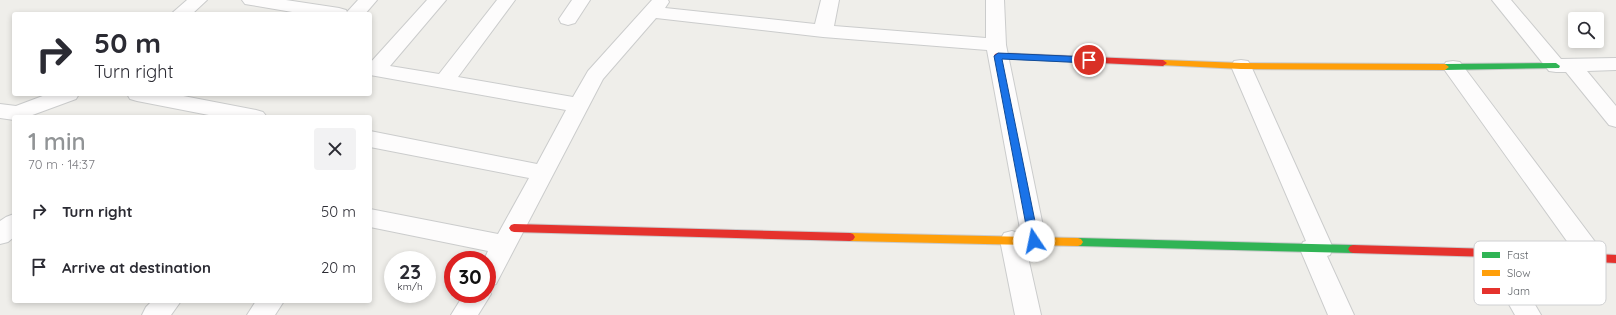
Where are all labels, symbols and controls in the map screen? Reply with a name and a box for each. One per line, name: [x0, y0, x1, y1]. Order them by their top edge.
map controls: [1568, 12, 1604, 48]
button: search: [1568, 12, 1604, 48]
text: 50 m: [94, 25, 161, 60]
icon: right: [28, 28, 80, 80]
pin: [1072, 43, 1106, 77]
icon: arrive: [1078, 49, 1100, 71]
text: Turn right: [94, 60, 174, 83]
text: 1 min: [28, 126, 86, 156]
button: close: [314, 128, 356, 170]
text: 70 m · 14:37: [28, 156, 95, 172]
icon: right: [28, 200, 50, 222]
text: Turn right: [62, 202, 133, 221]
text: 50 m: [321, 202, 356, 221]
position arrow: [1013, 220, 1055, 262]
legend: [1474, 241, 1606, 305]
text: Fast: [1507, 248, 1529, 262]
speed limit sign: 30: [444, 251, 496, 303]
icon: arrive: [28, 256, 50, 278]
text: Arrive at destination: [62, 258, 211, 277]
text: 20 m: [321, 258, 356, 277]
text: 23: [399, 259, 421, 284]
text: Slow: [1507, 266, 1531, 280]
text: km/h: [397, 280, 423, 293]
text: Jam: [1507, 284, 1530, 298]

